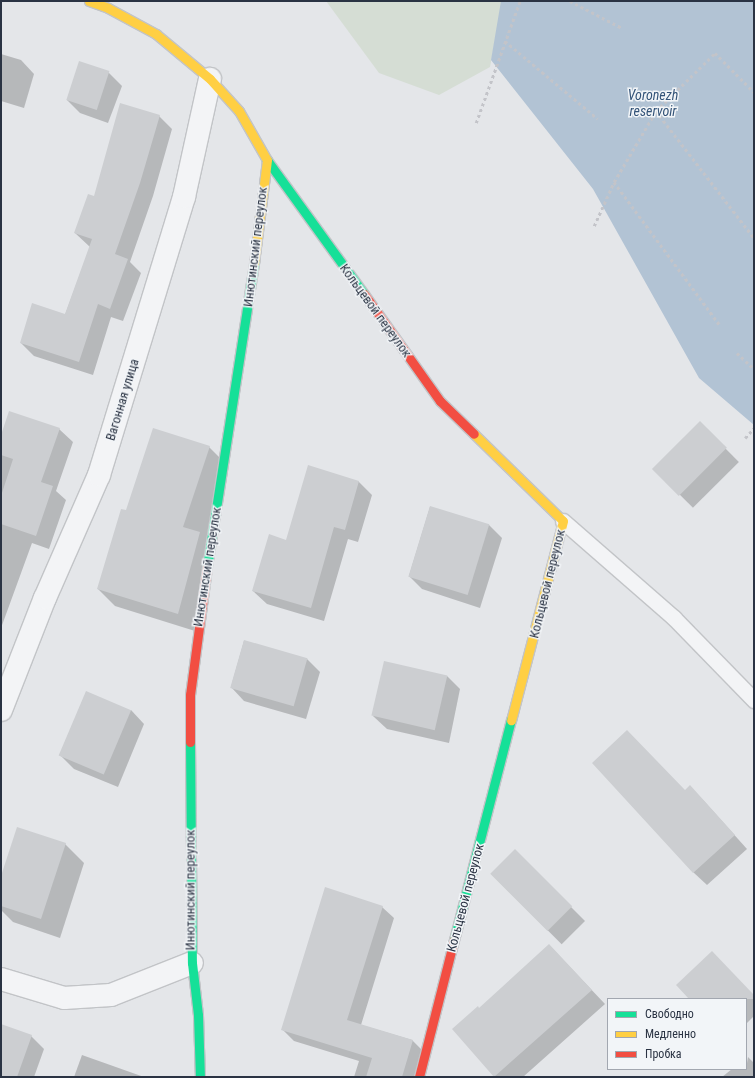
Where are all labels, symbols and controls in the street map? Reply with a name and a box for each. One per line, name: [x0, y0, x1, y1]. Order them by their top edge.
water label: Voronezh reservoir: [628, 87, 678, 120]
street label: Инютинский переулок: [241, 186, 271, 308]
street label: Кольцевой переулок: [336, 261, 414, 361]
street label: Вагонная улица: [103, 357, 143, 443]
street label: Инютинский переулок: [191, 506, 225, 628]
street label: Кольцевой переулок: [527, 528, 569, 640]
street label: Инютинский переулок: [183, 830, 199, 950]
street label: Кольцевой переулок: [444, 842, 488, 954]
legend: [607, 998, 747, 1070]
text: Свободно: [645, 1007, 694, 1021]
text: Медленно: [645, 1027, 696, 1041]
text: Пробка: [645, 1047, 682, 1061]

